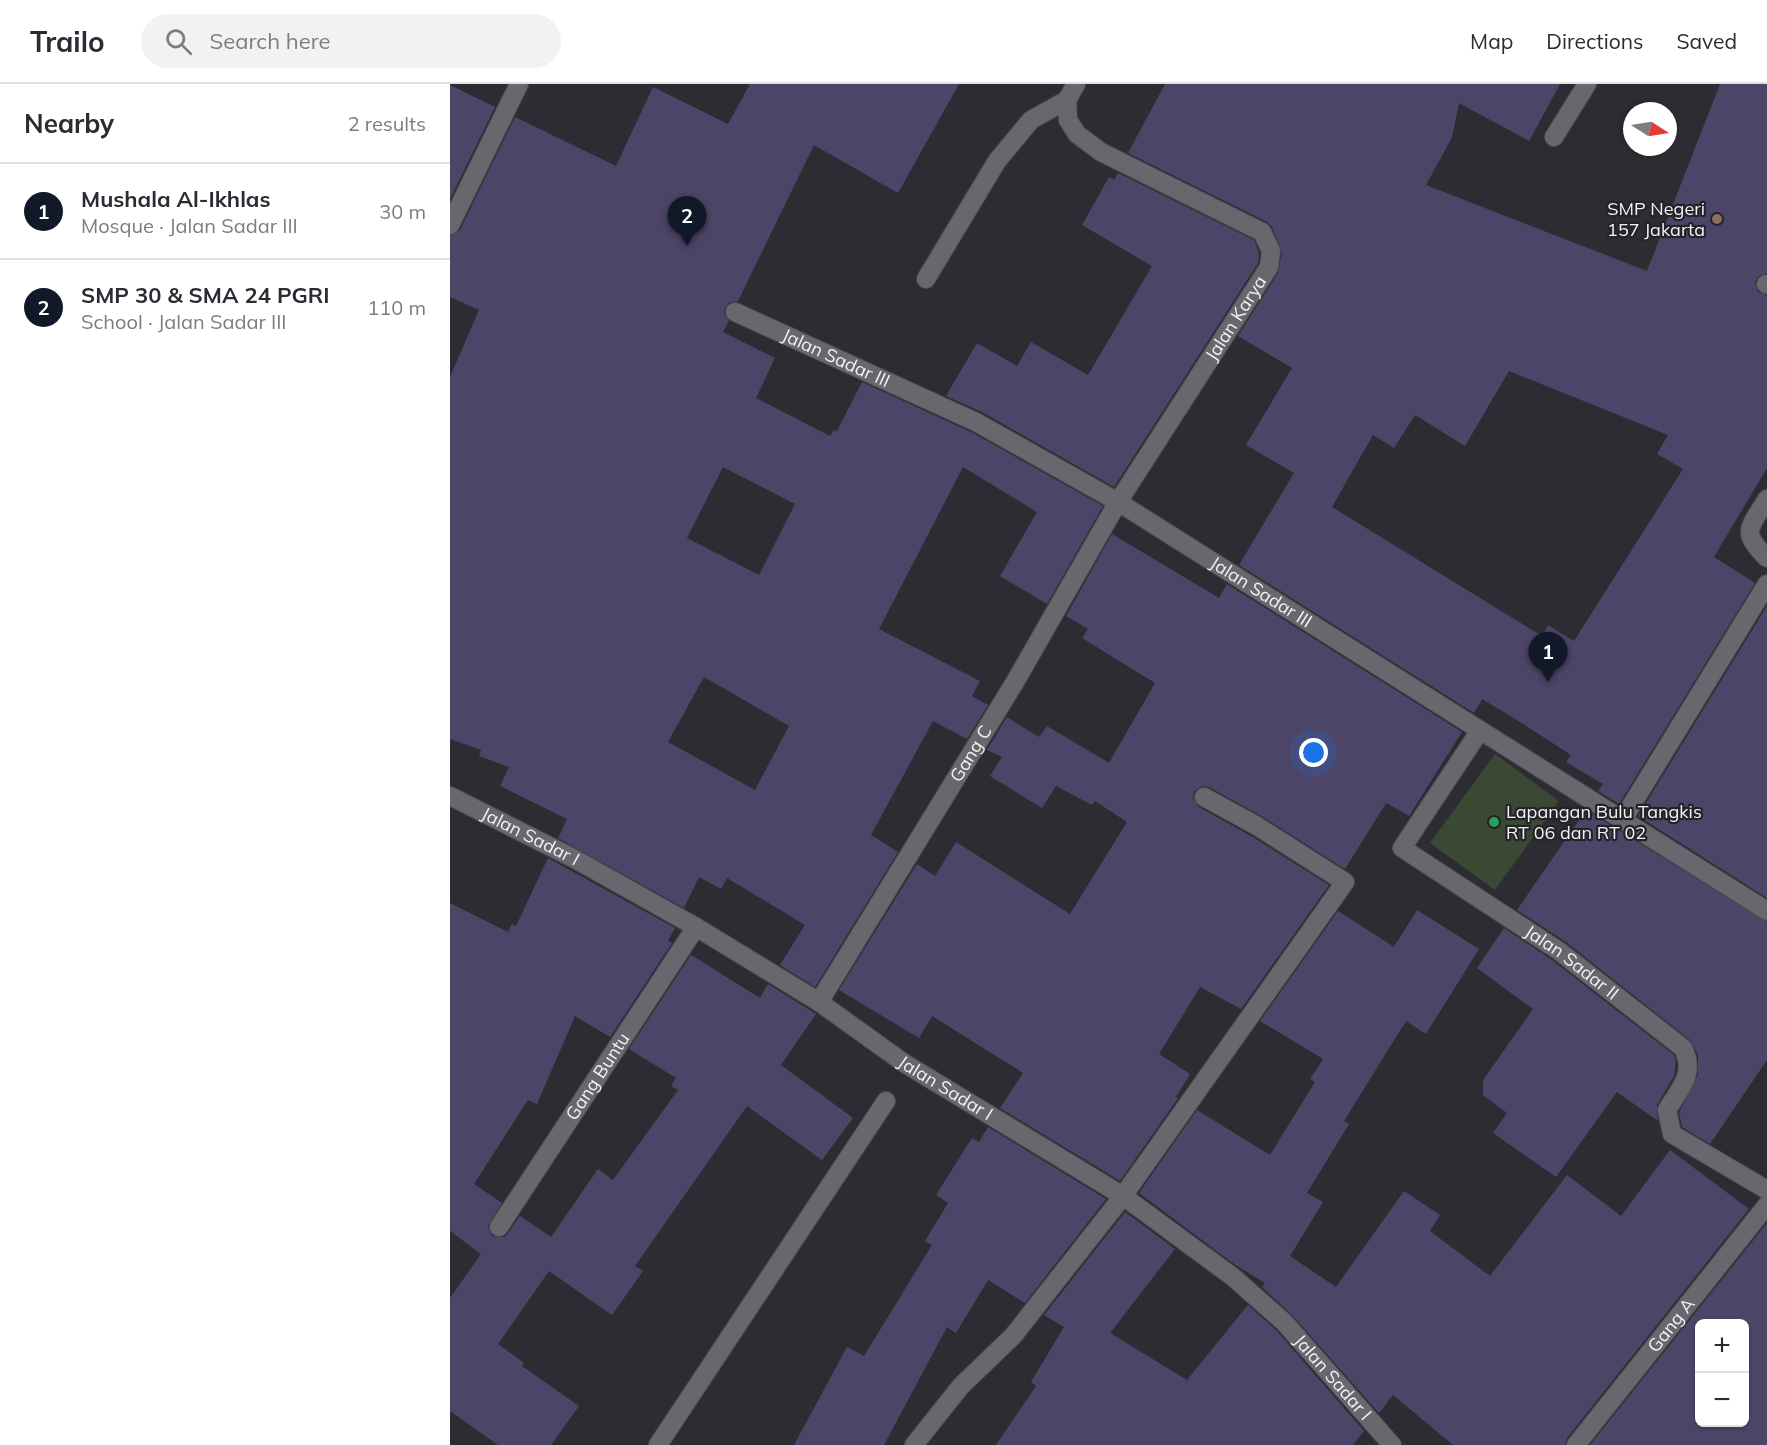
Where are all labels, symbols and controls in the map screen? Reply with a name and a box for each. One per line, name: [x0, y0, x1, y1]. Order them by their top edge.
search box: [141, 14, 561, 68]
text: Trailo: [30, 24, 105, 59]
icon: search: [162, 25, 195, 58]
text: Search here: [210, 27, 331, 55]
text: Map: [1470, 28, 1513, 54]
text: Directions: [1546, 28, 1643, 54]
text: Saved: [1676, 28, 1737, 54]
north arrow: [1623, 102, 1677, 156]
text: Nearby: [24, 107, 114, 140]
text: 2 results: [348, 111, 426, 136]
text: Mushala Al-Ikhlas: [81, 185, 271, 213]
pin: 2: [668, 196, 706, 246]
place label: SMP Negeri 157 Jakarta: [1607, 197, 1705, 241]
text: 1: [38, 199, 50, 224]
text: 30 m: [379, 199, 426, 224]
marker: SMP Negeri 157 Jakarta: [1710, 212, 1724, 226]
text: Mosque · Jalan Sadar III: [81, 213, 298, 238]
street label: Jalan Karya: [1200, 271, 1271, 365]
text: SMP 30 & SMA 24 PGRI: [81, 281, 329, 309]
text: 2: [38, 295, 50, 320]
text: 110 m: [367, 295, 426, 320]
text: School · Jalan Sadar III: [81, 309, 287, 334]
street label: Jalan Sadar III: [779, 323, 894, 392]
street label: Jalan Sadar III: [1206, 551, 1317, 632]
pin: 1: [1528, 632, 1568, 682]
street label: Gang C: [944, 721, 997, 786]
your location: [1299, 738, 1328, 767]
place label: Lapangan Bulu Tangkis RT 06 dan RT 02: [1506, 800, 1702, 844]
street label: Jalan Sadar I: [478, 802, 584, 870]
marker: Lapangan Bulu Tangkis RT 06 dan RT 02: [1487, 815, 1501, 829]
street label: Jalan Sadar II: [1521, 920, 1624, 1004]
street label: Gang Buntu: [560, 1028, 634, 1124]
street label: Jalan Sadar I: [894, 1050, 997, 1125]
street label: Gang A: [1642, 1293, 1700, 1357]
map controls: [1695, 1319, 1749, 1427]
button: +: [1695, 1319, 1749, 1373]
street label: Jalan Sadar I: [1289, 1329, 1377, 1425]
button: −: [1695, 1373, 1749, 1427]

